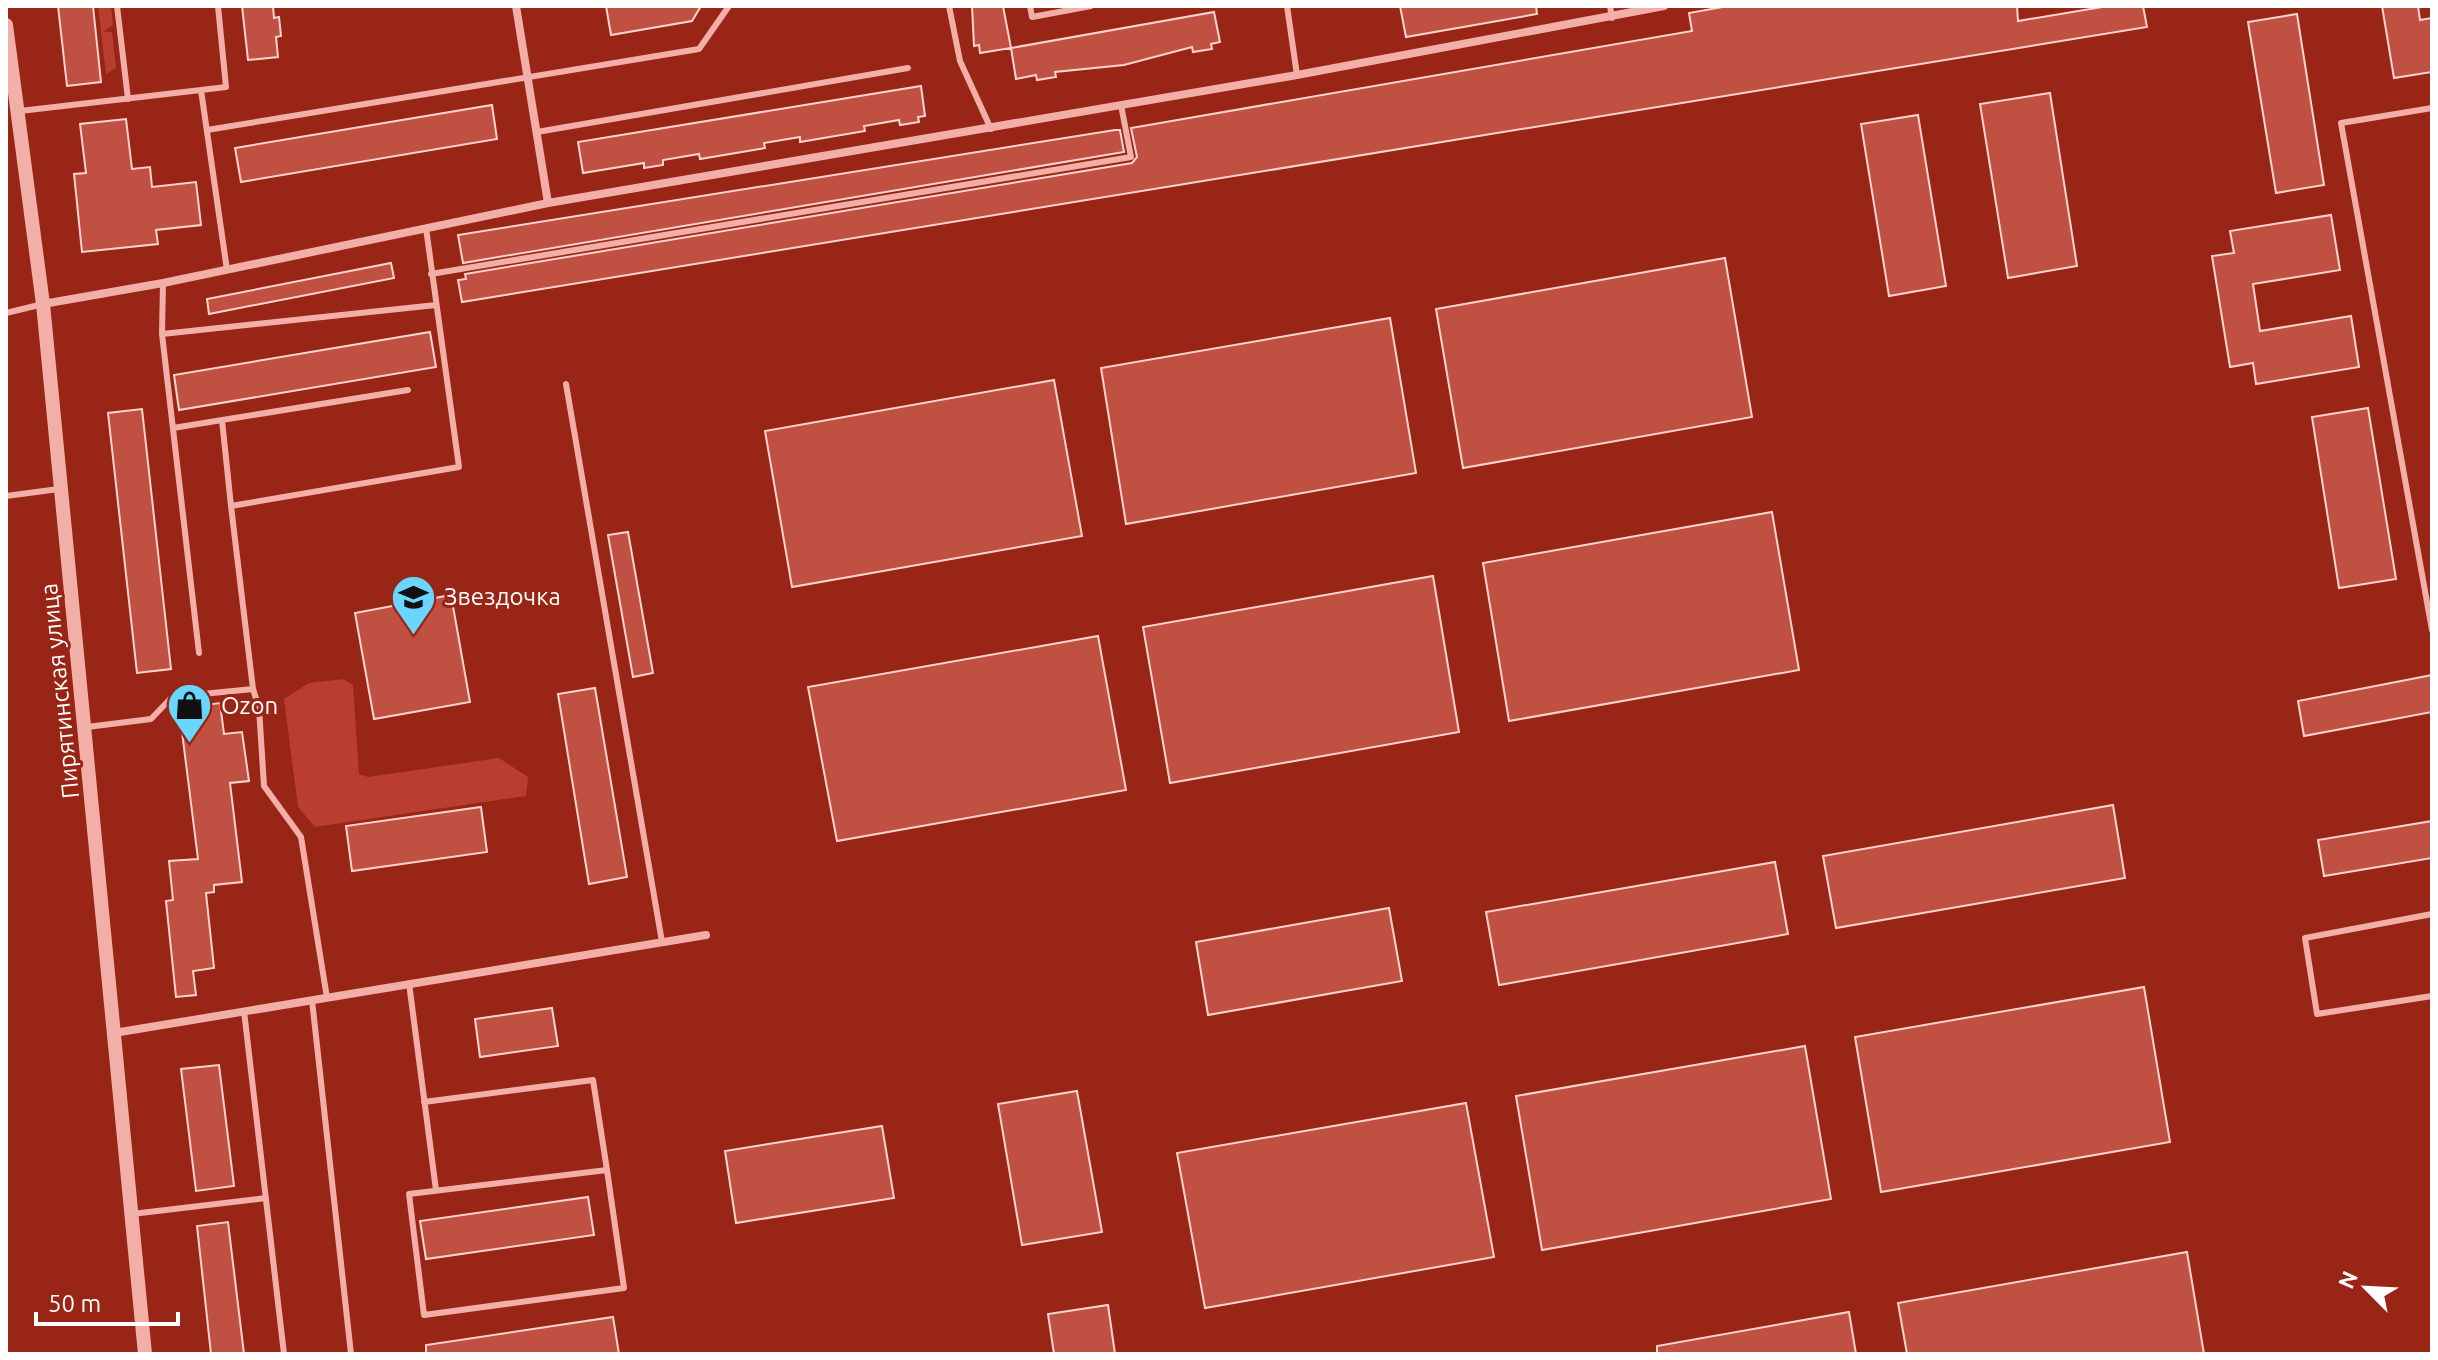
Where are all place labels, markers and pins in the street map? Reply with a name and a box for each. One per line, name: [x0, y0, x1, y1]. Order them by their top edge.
school or university icon: Звездочка: [389, 573, 437, 636]
place label: Звездочка: [444, 583, 561, 610]
shop icon: Ozon: [166, 682, 214, 745]
place label: Ozon: [221, 692, 278, 719]

